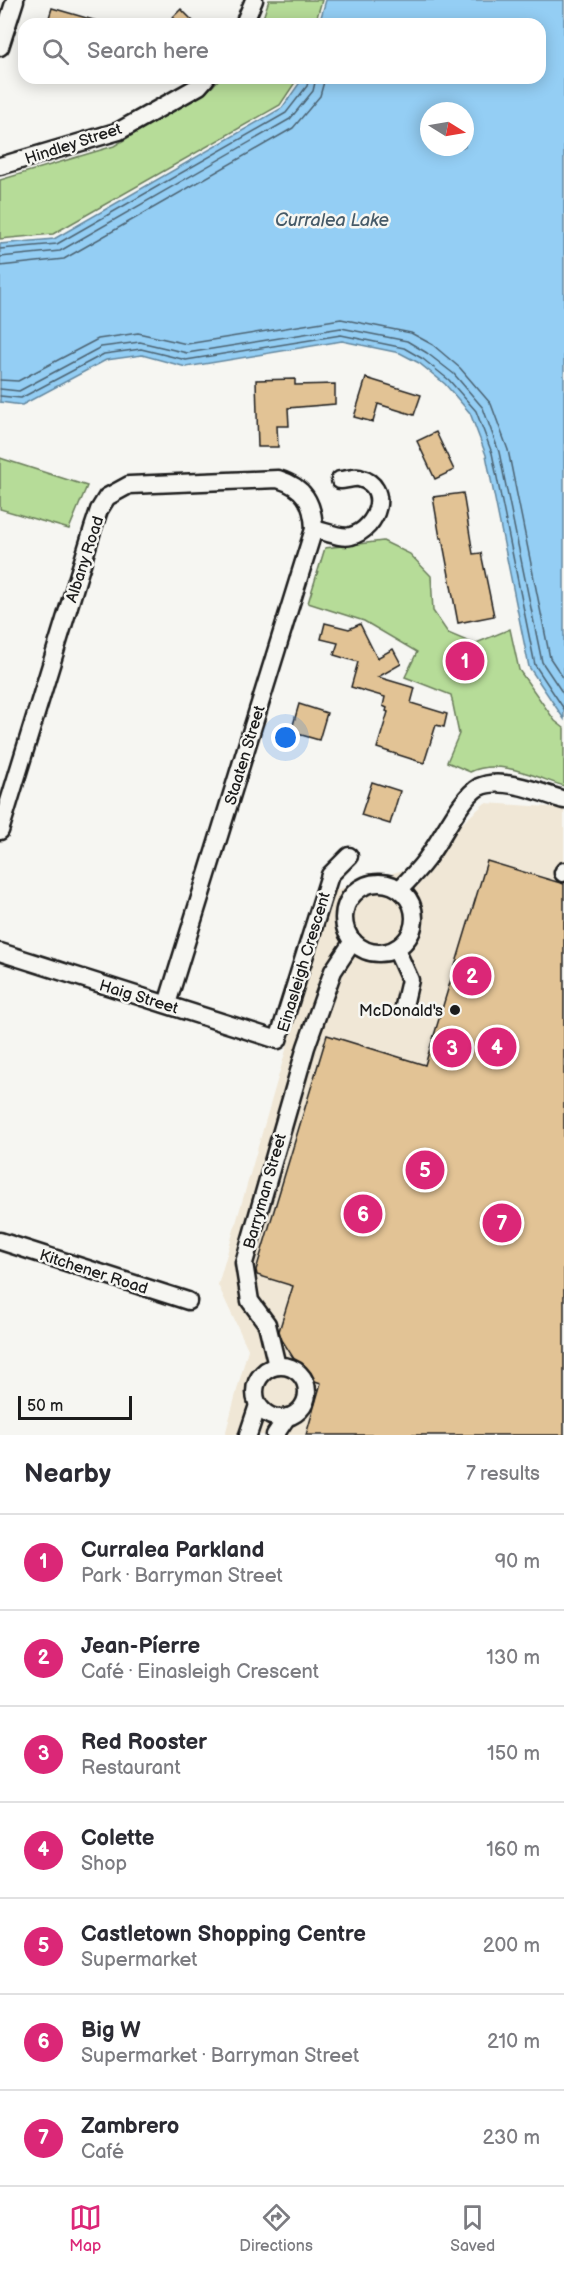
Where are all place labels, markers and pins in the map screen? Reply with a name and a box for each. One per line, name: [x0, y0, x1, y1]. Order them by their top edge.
pin: 1: [446, 638, 484, 684]
pin: 2: [452, 954, 492, 998]
place label: McDonald's: [359, 1002, 443, 1021]
marker: McDonald's: [448, 1003, 462, 1017]
pin: 4: [478, 1024, 516, 1070]
pin: 3: [432, 1026, 472, 1070]
pin: 5: [406, 1148, 444, 1192]
pin: 6: [344, 1192, 382, 1236]
pin: 7: [482, 1200, 522, 1246]

